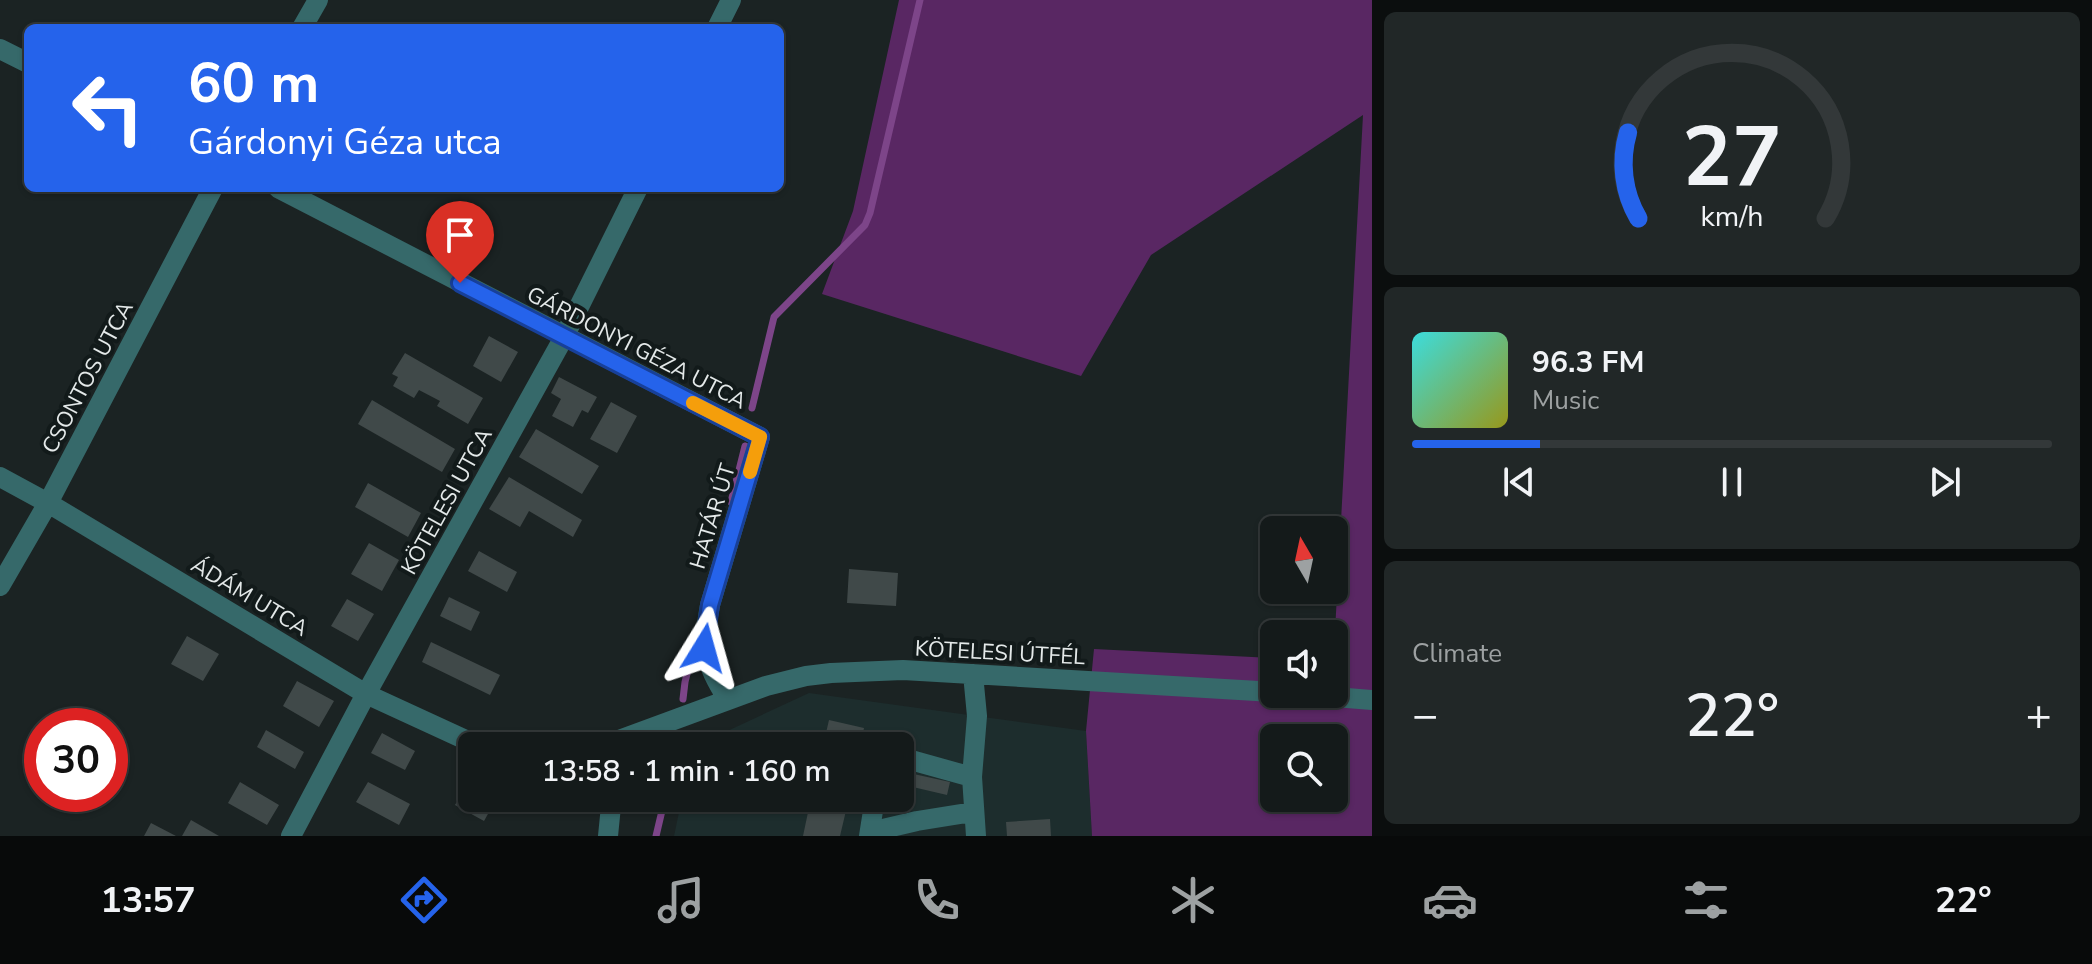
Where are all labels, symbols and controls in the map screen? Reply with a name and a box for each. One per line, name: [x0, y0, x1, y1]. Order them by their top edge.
text: 60 m: [188, 45, 319, 122]
icon: left: [56, 56, 160, 160]
text: 27: [1682, 101, 1782, 214]
text: Gárdonyi Géza utca: [188, 118, 502, 167]
text: km/h: [1701, 198, 1763, 237]
pin: [426, 201, 494, 283]
icon: arrive: [438, 213, 482, 257]
street label: GÁRDONYI GÉZA UTCA: [521, 279, 752, 416]
street label: CSONTOS UTCA: [35, 296, 141, 459]
text: 96.3 FM: [1532, 342, 1644, 383]
text: Music: [1532, 383, 1599, 418]
street label: KÖTELESI UTCA: [394, 423, 500, 580]
street label: HATÁR ÚT: [683, 459, 743, 572]
icon: previous: [1497, 460, 1541, 504]
icon: pause: [1710, 460, 1754, 504]
icon: next: [1923, 460, 1967, 504]
north arrow: [1260, 516, 1348, 604]
map controls: [1260, 516, 1348, 812]
street label: ÁDÁM UTCA: [185, 550, 314, 644]
position arrow: [662, 606, 746, 690]
button: sound: [1260, 620, 1348, 708]
street label: KÖTELESI ÚTFÉL: [914, 634, 1086, 672]
text: Climate: [1412, 636, 1502, 671]
text: 22°: [1685, 675, 1779, 757]
text: −: [1412, 686, 1438, 746]
text: +: [2026, 686, 2052, 746]
speed limit sign: 30: [24, 708, 128, 812]
button: search: [1260, 724, 1348, 812]
text: 13:58 · 1 min · 160 m: [541, 751, 831, 792]
icon: directions: [396, 872, 452, 928]
icon: music: [653, 872, 709, 928]
icon: phone: [909, 872, 965, 928]
icon: climate: [1165, 872, 1221, 928]
icon: car: [1422, 872, 1478, 928]
icon: filters: [1678, 872, 1734, 928]
text: 13:57: [100, 876, 196, 925]
text: 22°: [1935, 876, 1992, 925]

